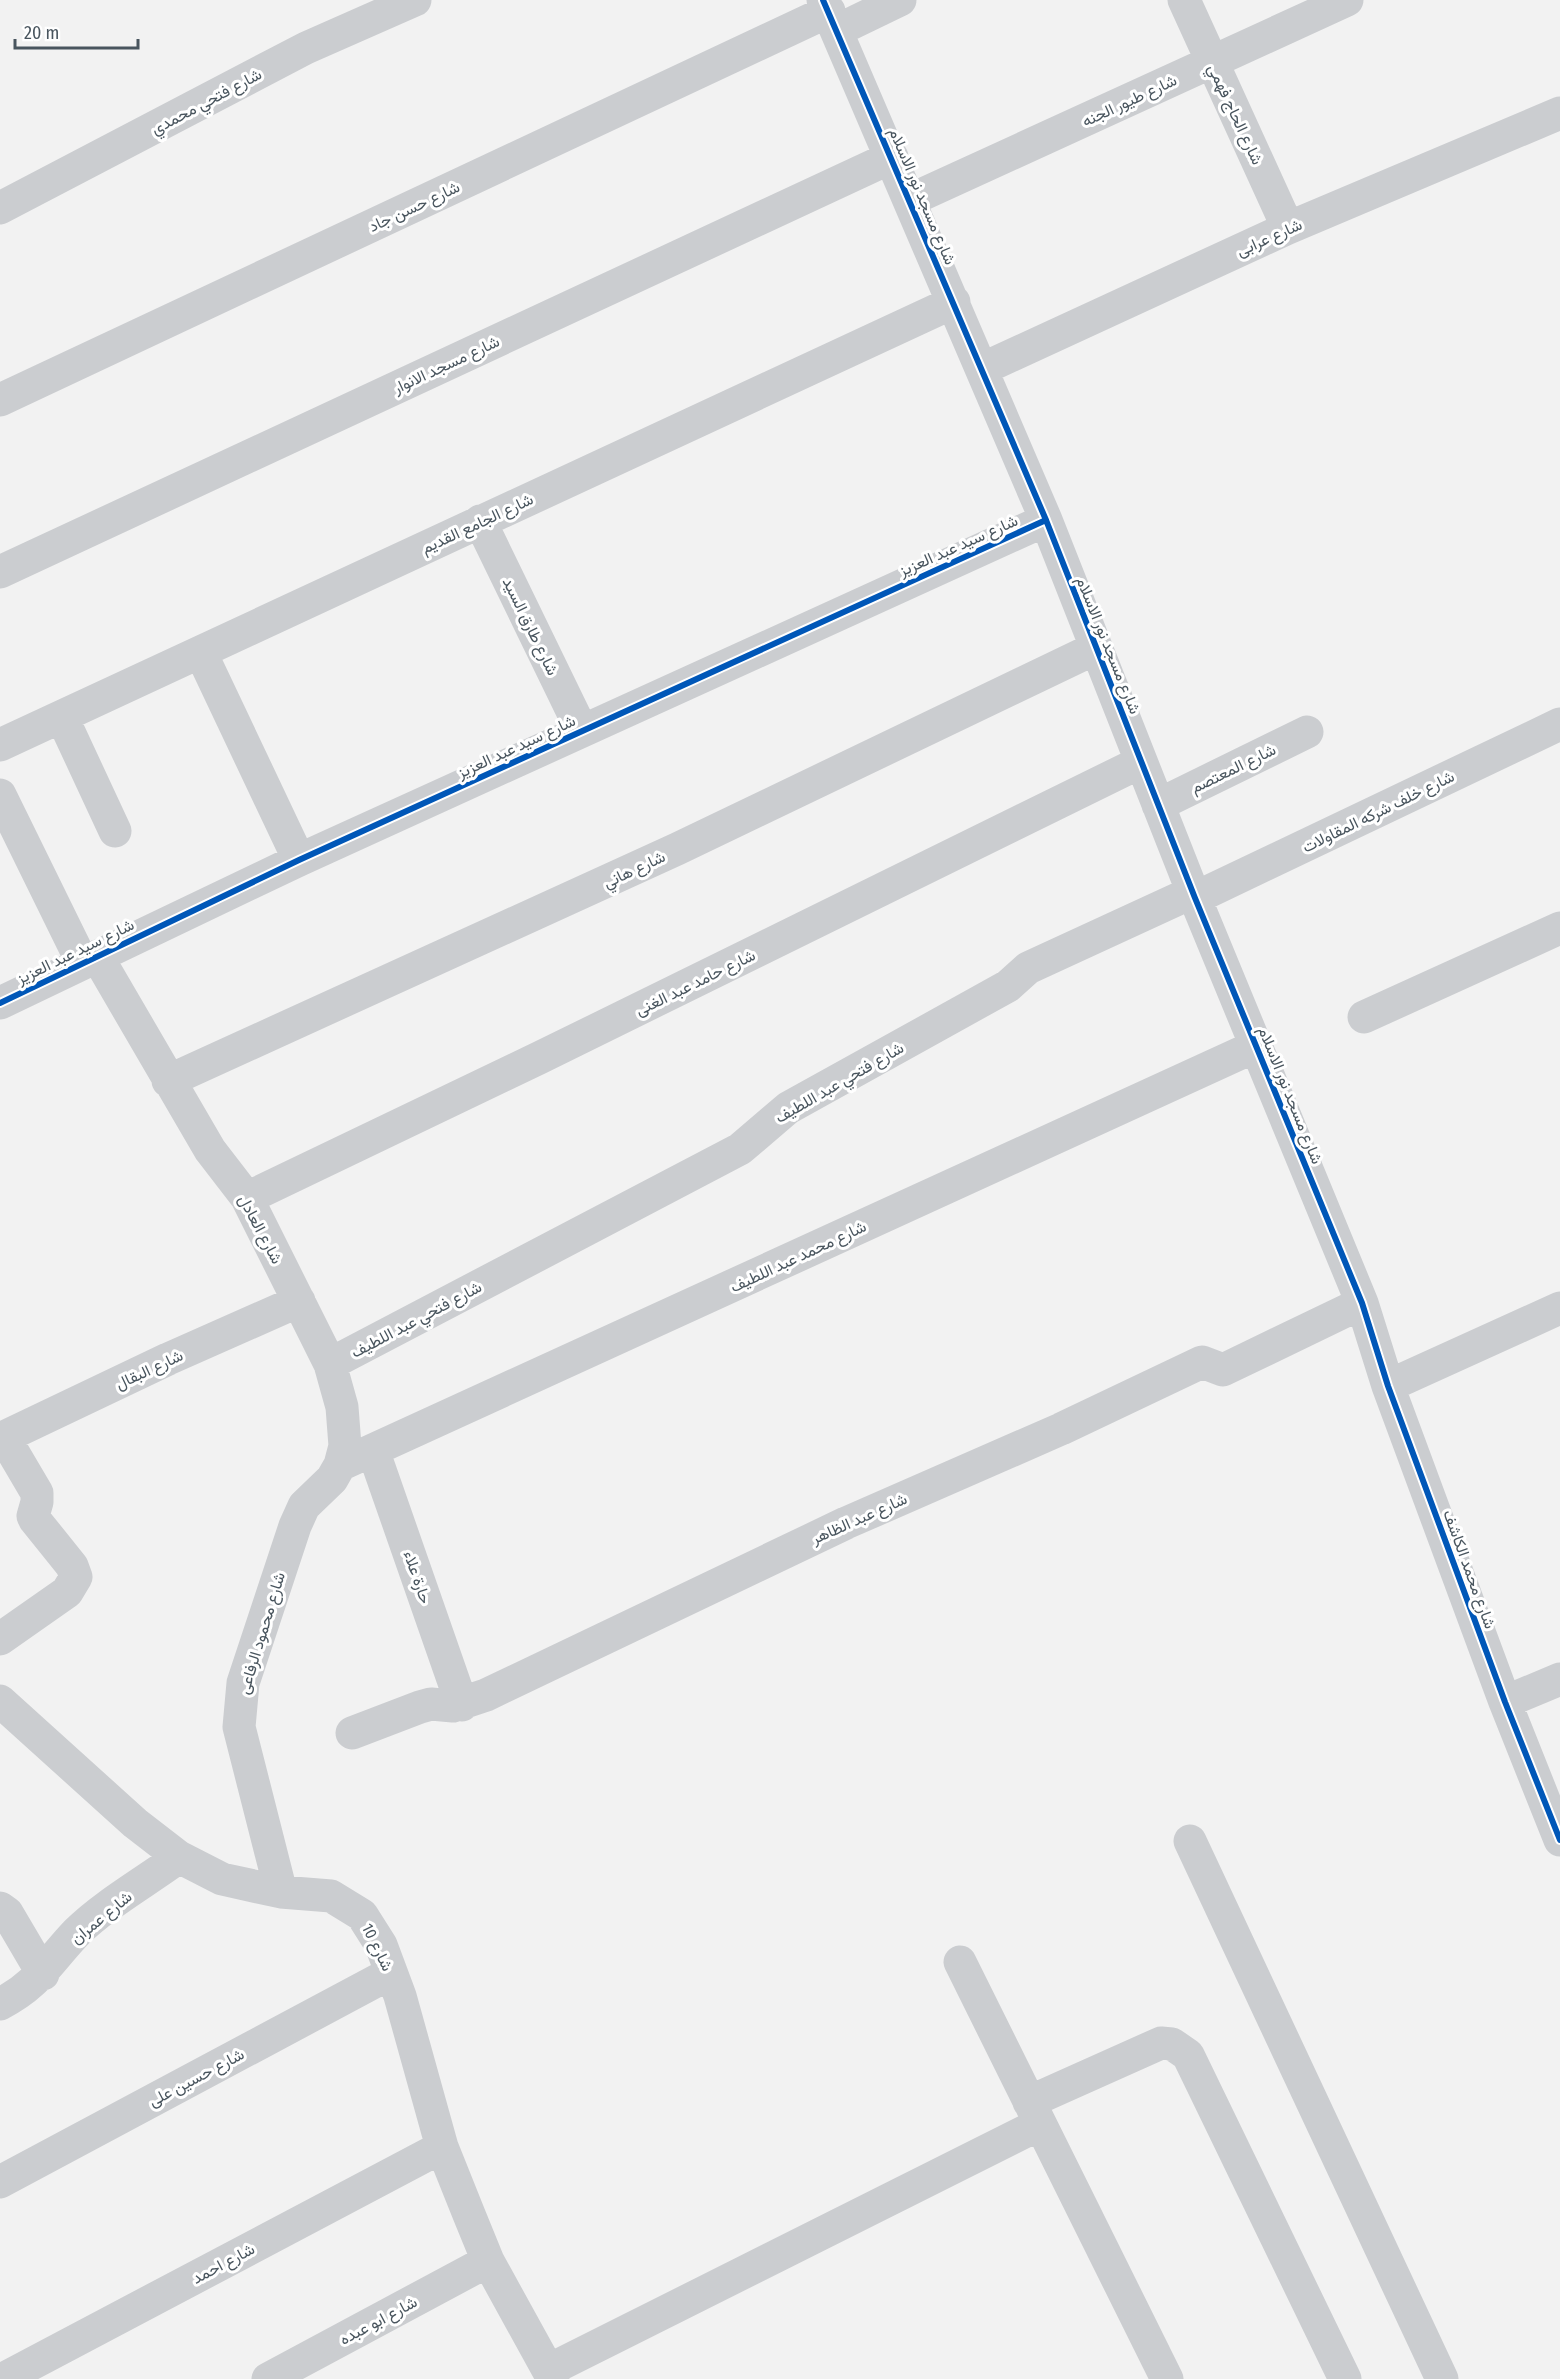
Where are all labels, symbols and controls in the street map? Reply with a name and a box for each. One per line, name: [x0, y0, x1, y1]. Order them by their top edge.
scale bar: [15, 12, 138, 50]
text: 20 m: [24, 22, 59, 44]
street label: شارع الحاج فهمي: [1200, 61, 1267, 169]
street label: شارع فتحي محمدي: [148, 64, 267, 142]
street label: شارع طيور الجنه: [1079, 70, 1180, 132]
street label: شارع مسجد نور الاسلام: [883, 125, 960, 268]
street label: شارع حسن جاد: [366, 177, 463, 238]
street label: شارع عرابى: [1234, 215, 1306, 262]
street label: شارع مسجد الانوار: [389, 332, 503, 400]
street label: شارع الجامع القديم: [418, 489, 537, 559]
street label: شارع سيد عبد العزيز: [895, 511, 1021, 582]
street label: شارع طارق السيد: [497, 574, 562, 679]
street label: شارع مسجد نور الاسلام: [1070, 574, 1145, 717]
street label: شارع سيد عبد العزيز: [453, 711, 579, 784]
street label: شارع المعتصم: [1188, 740, 1280, 799]
street label: شارع خلف شركه المقاولات: [1299, 766, 1458, 858]
street label: شارع هاني: [600, 847, 670, 896]
street label: شارع سيد عبد العزيز: [13, 915, 138, 990]
street label: شارع حامد عبد الغنى: [632, 945, 759, 1022]
street label: شارع مسجد نور الاسلام: [1252, 1024, 1327, 1167]
street label: شارع فتحي عبد اللطيف: [772, 1038, 909, 1130]
street label: شارع العادل: [233, 1191, 287, 1268]
street label: شارع محمد عبد اللطيف: [727, 1217, 870, 1298]
street label: شارع فتحي عبد اللطيف: [348, 1277, 487, 1365]
street label: شارع البقال: [112, 1346, 187, 1395]
street label: شارع عبد الظاهر: [808, 1489, 911, 1550]
street label: شارع محمد الكاشف: [1437, 1507, 1500, 1632]
street label: حارة علاء: [399, 1548, 436, 1607]
street label: شارع محمود الرفاعى: [234, 1570, 291, 1697]
street label: شارع عمران: [67, 1887, 137, 1949]
street label: شارع 10: [356, 1920, 397, 1975]
street label: شارع حسين على: [145, 2044, 248, 2112]
street label: شارع احمد: [189, 2239, 259, 2290]
street label: شارع ابو عبده: [336, 2292, 421, 2351]

